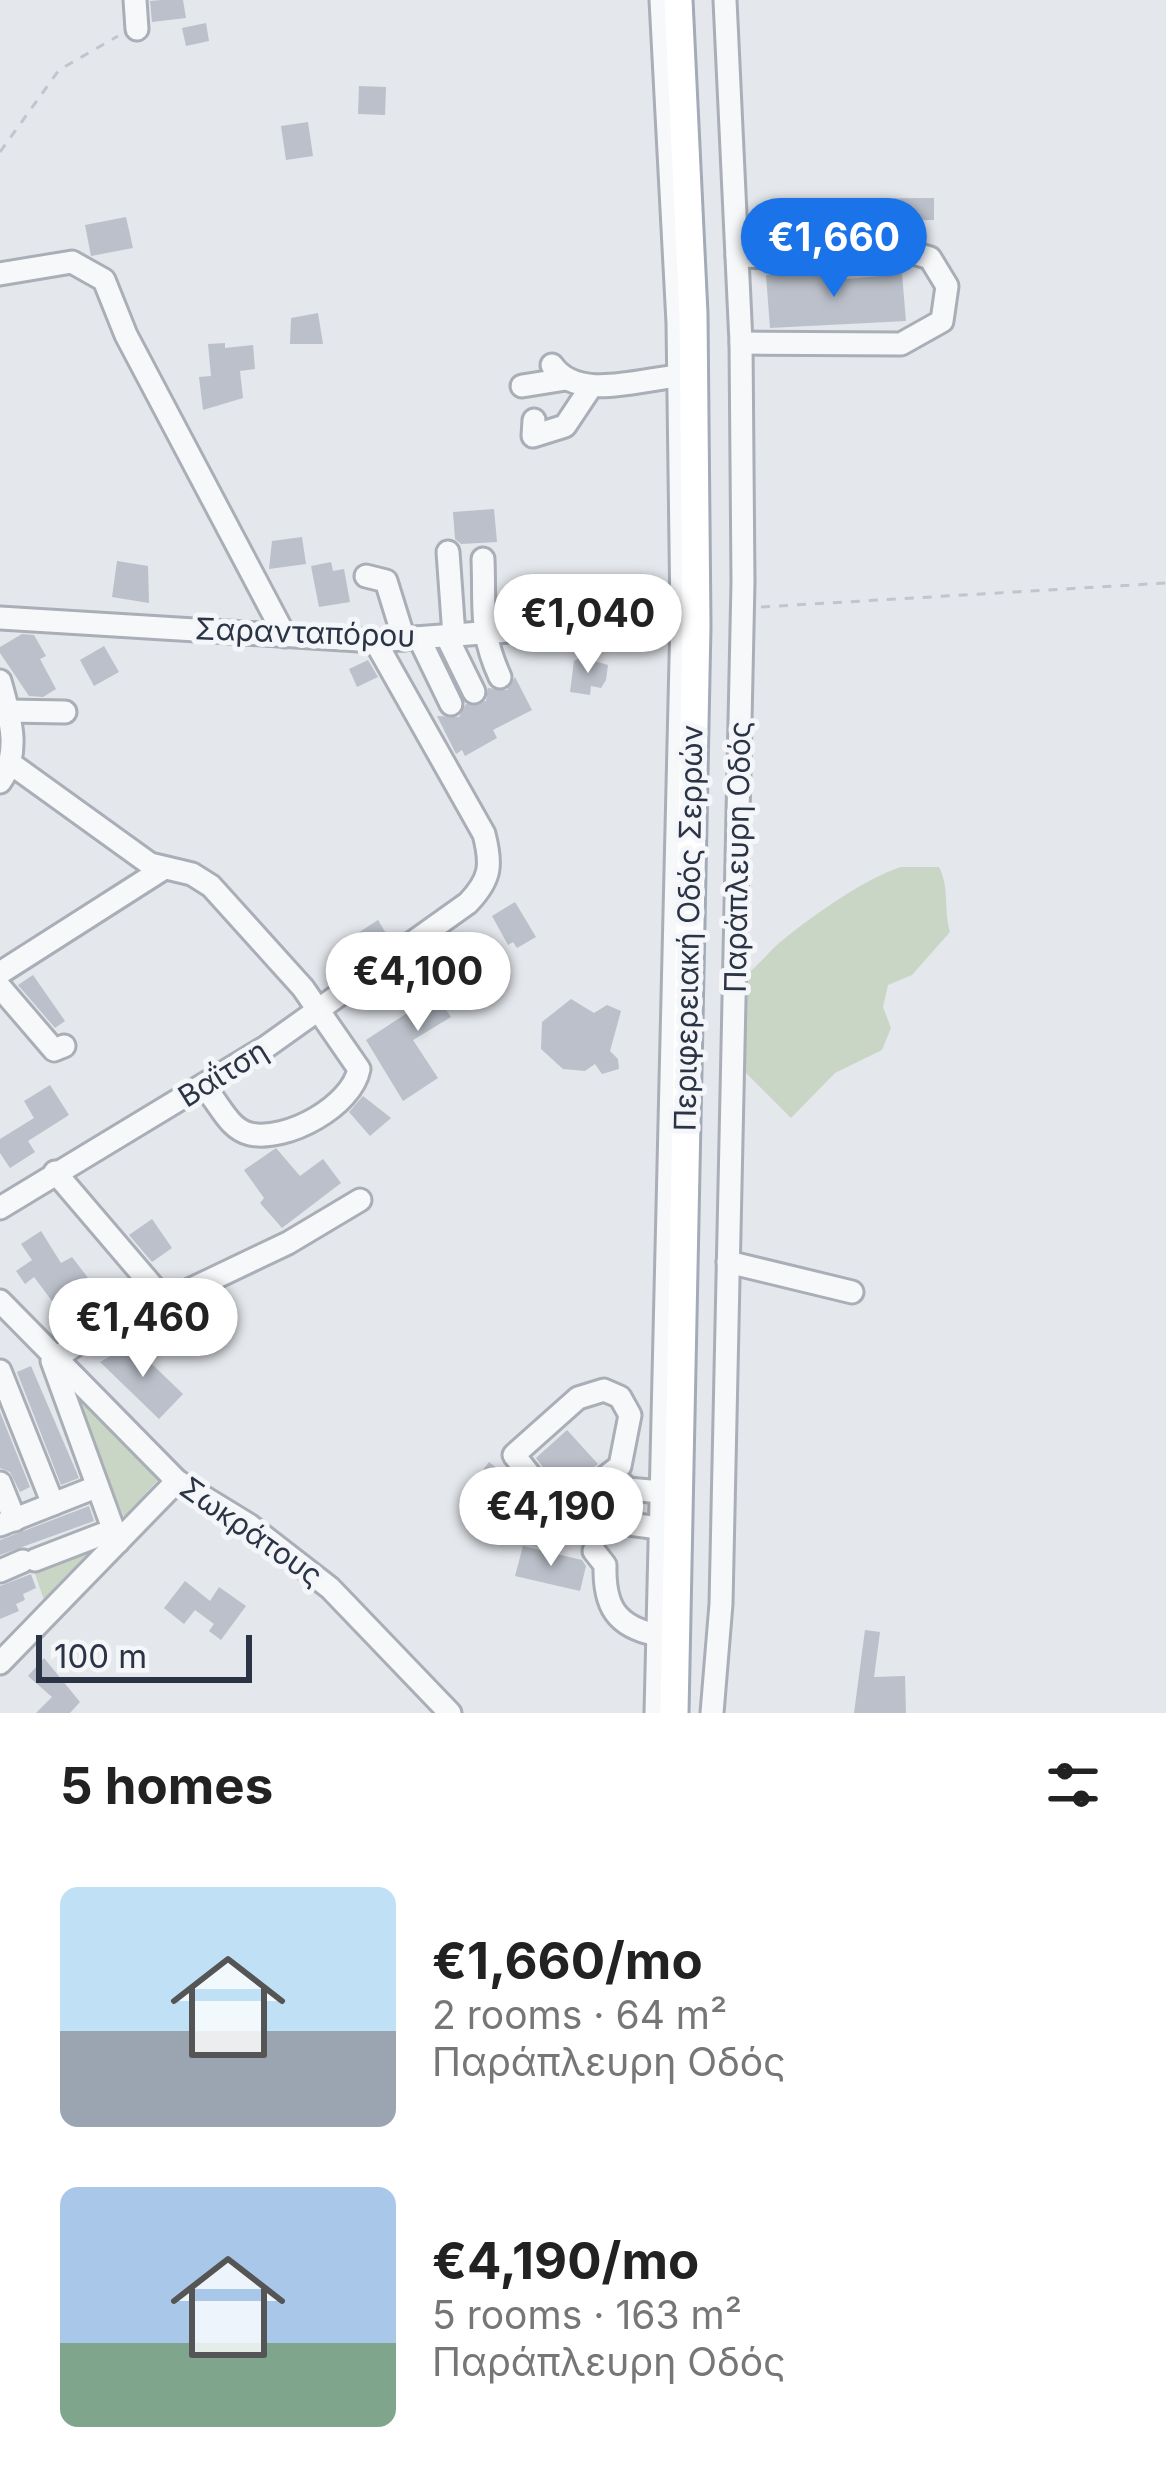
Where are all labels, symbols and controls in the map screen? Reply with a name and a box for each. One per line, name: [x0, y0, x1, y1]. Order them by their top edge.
pin: €1,660: [736, 198, 932, 300]
text: €1,660: [768, 213, 900, 260]
pin: €1,040: [490, 574, 686, 676]
text: €1,040: [521, 589, 655, 636]
street label: Σαρανταπόρου: [194, 610, 416, 654]
street label: Παράπλευρη Οδός: [717, 721, 757, 993]
street label: Περιφερειακή Οδός Σερρών: [666, 724, 710, 1132]
pin: €4,100: [320, 932, 516, 1034]
text: €4,100: [353, 947, 483, 994]
street label: Βαΐτση: [171, 1032, 274, 1114]
pin: €1,460: [45, 1278, 241, 1380]
text: €1,460: [76, 1293, 210, 1340]
pin: €4,190: [453, 1467, 649, 1569]
street label: Σωκράτους: [174, 1469, 330, 1593]
text: €4,190: [486, 1482, 616, 1529]
scale bar: [36, 1629, 252, 1682]
text: 100 m: [54, 1636, 147, 1676]
icon: filters: [1040, 1752, 1106, 1818]
text: 5 homes: [60, 1755, 273, 1816]
text: €1,660/mo: [432, 1930, 703, 1991]
icon: home: [156, 1935, 300, 2079]
text: 2 rooms · 64 m²: [432, 1991, 727, 2038]
text: Παράπλευρη Οδός: [432, 2038, 785, 2085]
text: €4,190/mo: [432, 2230, 699, 2291]
icon: home: [156, 2235, 300, 2379]
text: 5 rooms · 163 m²: [432, 2291, 742, 2338]
text: Παράπλευρη Οδός: [432, 2338, 785, 2385]

